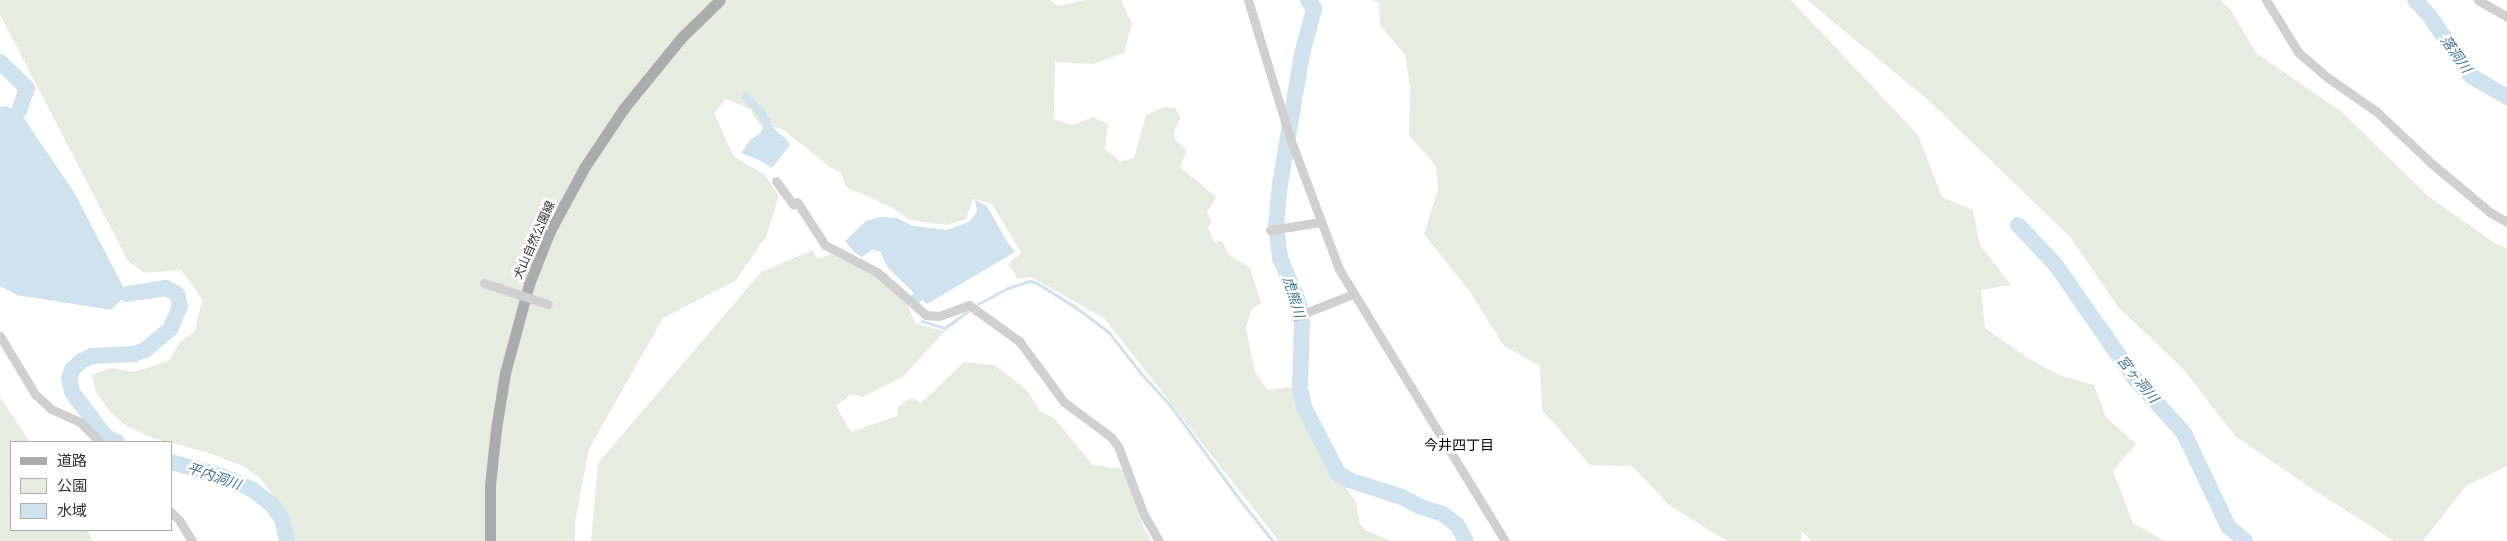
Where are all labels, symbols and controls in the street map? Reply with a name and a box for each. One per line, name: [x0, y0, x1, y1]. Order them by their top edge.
water label: 落洞川: [2437, 32, 2475, 76]
street label: 犬山自然公園線: [510, 199, 558, 281]
water label: 虎熊川: [1280, 274, 1308, 320]
water label: 宮ヶ洞川: [2114, 352, 2162, 406]
district label: 今井四丁目: [1424, 437, 1494, 453]
legend: [10, 441, 172, 531]
text: 道路: [57, 449, 87, 472]
water label: 平内洞川: [185, 459, 243, 493]
text: 公園: [57, 474, 87, 497]
text: 水域: [57, 499, 87, 522]

